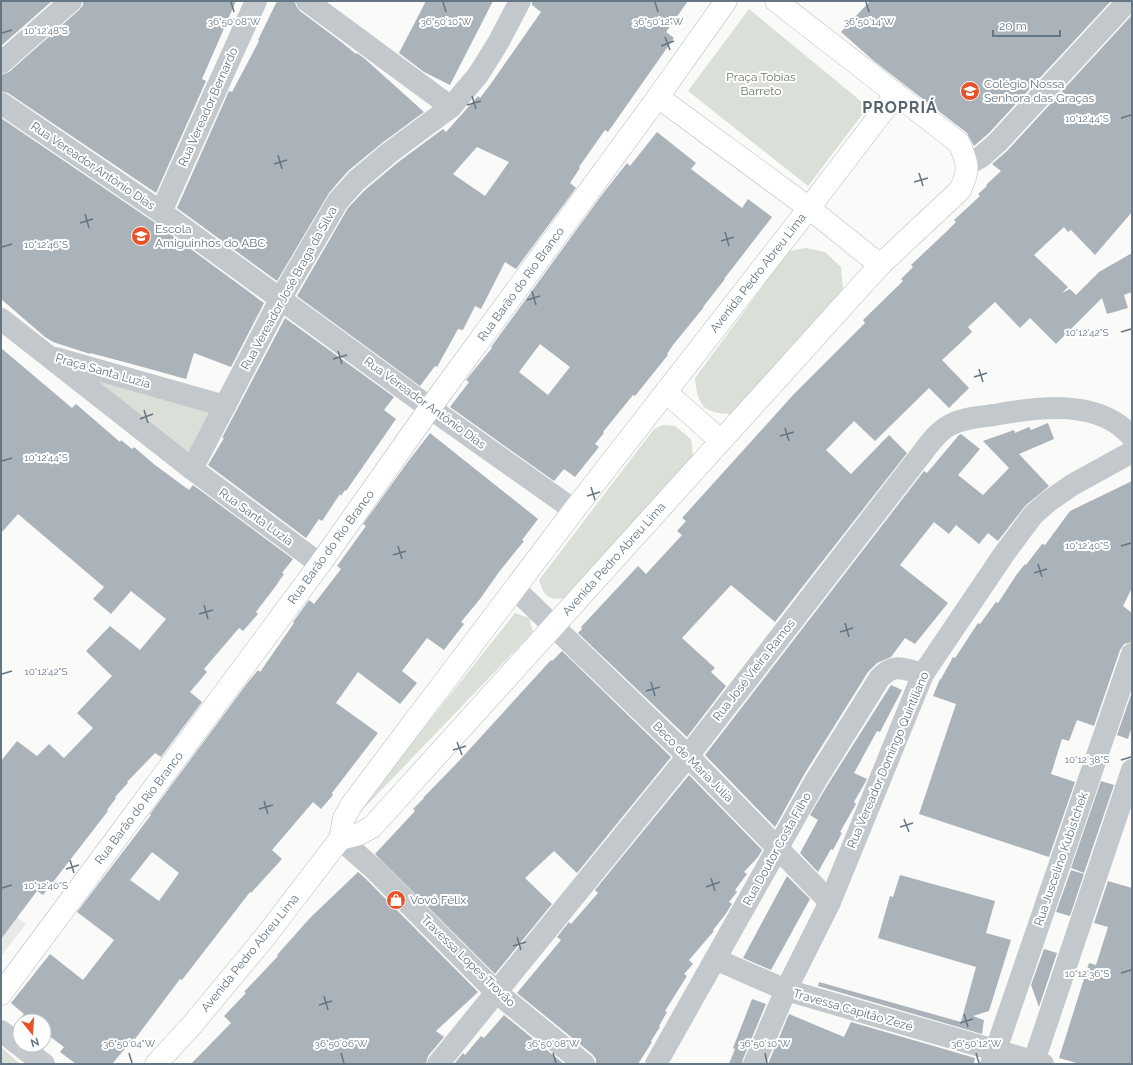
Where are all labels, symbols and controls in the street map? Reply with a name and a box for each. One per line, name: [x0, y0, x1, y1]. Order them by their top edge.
scale bar: [993, 12, 1060, 38]
text: 36°50'08"W: [208, 16, 261, 27]
text: 36°50'10"W: [420, 16, 472, 27]
text: 36°50'12"W: [633, 16, 684, 27]
text: 36°50'14"W: [844, 16, 895, 27]
text: 20 m: [999, 19, 1027, 33]
text: 10°12'48"S: [24, 25, 68, 36]
street label: Rua Vereador Bernardo: [175, 45, 241, 169]
park label: Praça Tobias Barreto: [726, 70, 796, 98]
place label: Colégio Nossa Senhora das Graças: [984, 77, 1095, 105]
school or university icon: Colégio Nossa Senhora das Graças: [959, 80, 981, 102]
district label: PROPRIÁ: [862, 97, 938, 117]
text: 10°12'44"S: [1065, 113, 1109, 124]
street label: Rua Vereador Antônio Dias: [28, 119, 158, 213]
street label: Rua Vereador José Braga da Silva: [238, 204, 340, 372]
street label: Avenida Pedro Abreu Lima: [707, 211, 809, 335]
place label: Escola Amiguinhos do ABC: [155, 222, 266, 250]
street label: Rua Barão do Rio Branco: [475, 224, 567, 344]
school or university icon: Escola Amiguinhos do ABC: [130, 225, 152, 247]
text: 10°12'46"S: [24, 239, 68, 250]
text: 10°12'42"S: [1065, 327, 1109, 338]
street label: Praça Santa Luzia: [54, 351, 152, 391]
street label: Rua Vereador Antônio Dias: [362, 354, 489, 452]
text: 10°12'44"S: [24, 452, 68, 463]
street label: Rua Santa Luzia: [216, 485, 296, 549]
street label: Rua Barão do Rio Branco: [285, 487, 377, 607]
street label: Avenida Pedro Abreu Lima: [560, 500, 668, 618]
text: 10°12'40"S: [1065, 540, 1109, 551]
street label: Rua José Vieira Ramos: [710, 616, 798, 724]
text: 10°12'42"S: [24, 666, 68, 677]
street label: Rua Vereador Domingo Quintiliano: [844, 670, 932, 850]
street label: Beco de Maria Júlia: [650, 719, 736, 805]
street label: Rua Barão do Rio Branco: [92, 749, 186, 867]
text: 10°12'38"S: [1065, 754, 1109, 765]
street label: Rua Doutor Costa Filho: [740, 790, 814, 908]
street label: Rua Juscelino Kubistchek: [1031, 790, 1091, 928]
text: 10°12'40"S: [24, 880, 68, 891]
shop icon: Vovó Fêlix: [385, 889, 407, 911]
street label: Avenida Pedro Abreu Lima: [198, 891, 302, 1015]
place label: Vovó Fêlix: [410, 893, 466, 907]
street label: Travessa Lopes Trovão: [418, 912, 518, 1010]
text: 10°12'36"S: [1065, 968, 1109, 979]
street label: Travessa Capitão Zezé: [792, 986, 914, 1034]
north arrow: [12, 1013, 52, 1053]
text: N: [29, 1035, 41, 1050]
text: 36°50'04"W: [103, 1038, 156, 1049]
text: 36°50'06"W: [315, 1038, 368, 1049]
text: 36°50'08"W: [527, 1038, 580, 1049]
text: 36°50'10"W: [739, 1038, 791, 1049]
text: 36°50'12"W: [951, 1038, 1002, 1049]

